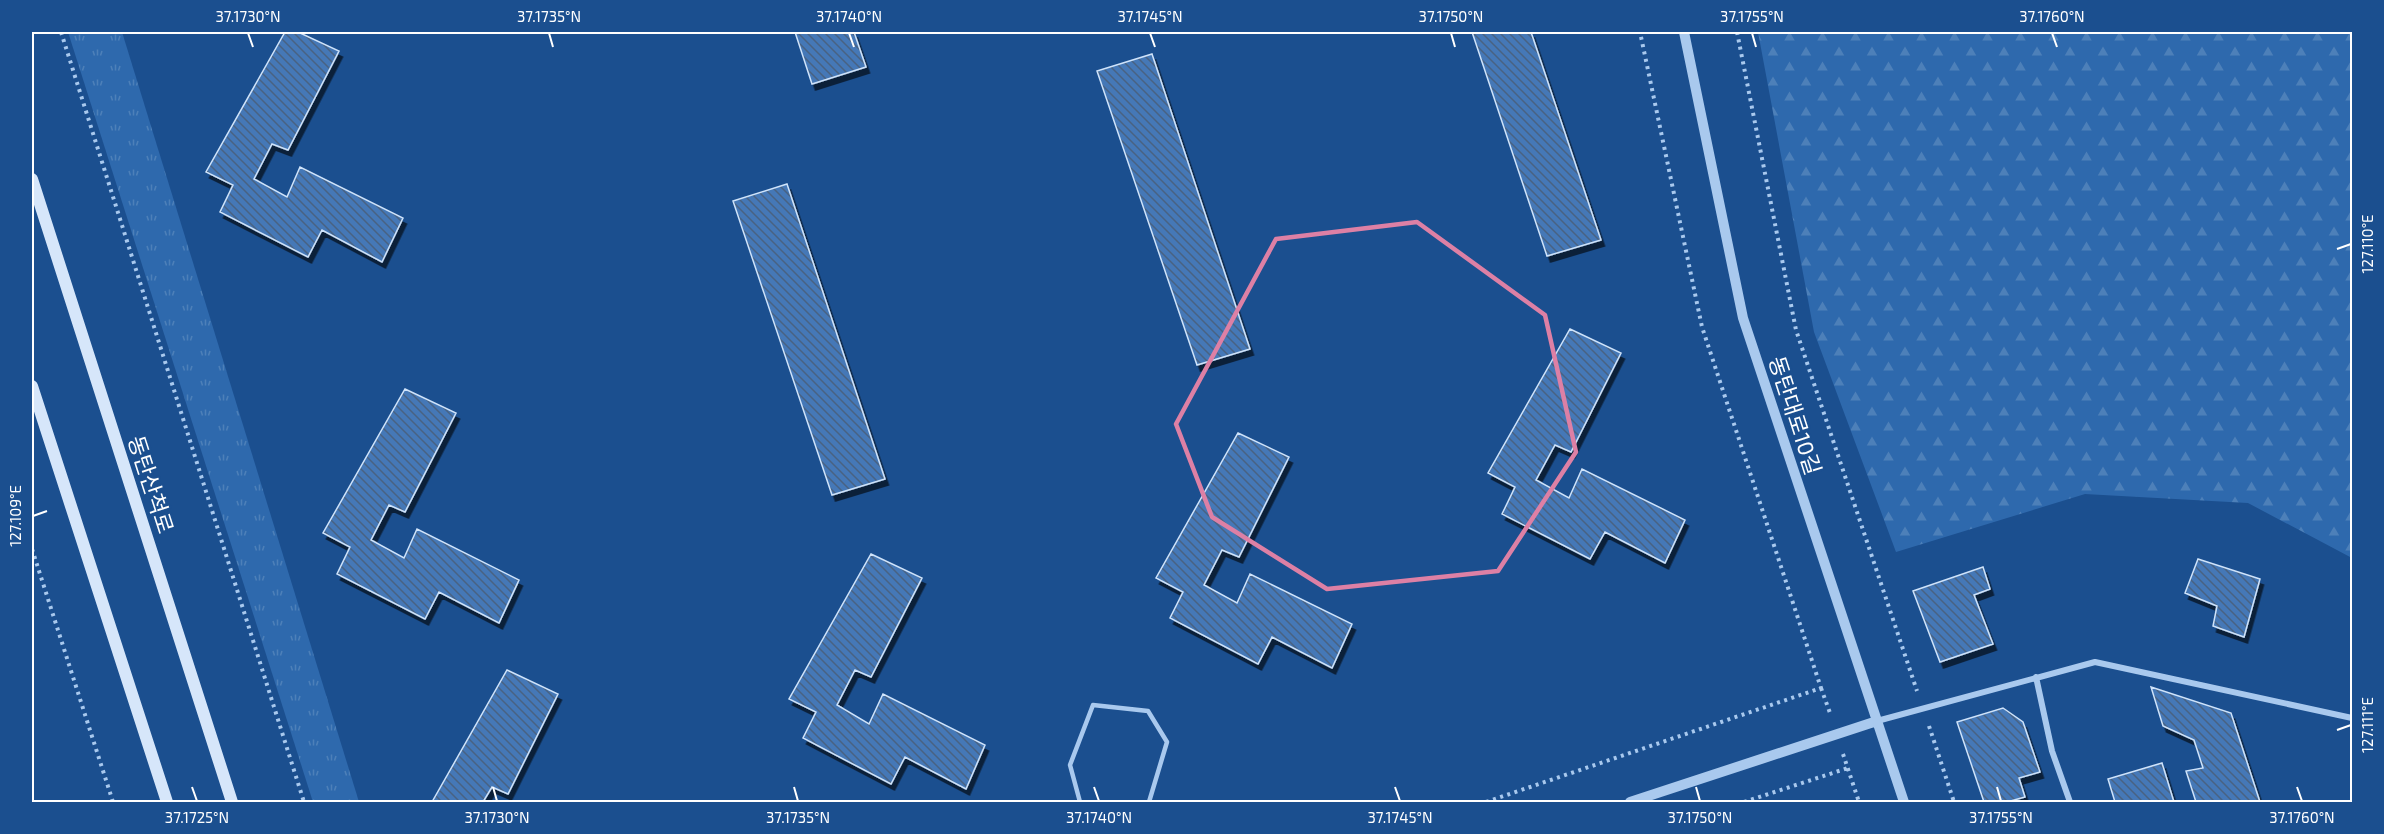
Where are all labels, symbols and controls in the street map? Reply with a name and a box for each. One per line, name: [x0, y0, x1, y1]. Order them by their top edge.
text: 37.1730°N: [215, 7, 281, 25]
text: 37.1735°N: [517, 7, 581, 25]
text: 37.1740°N: [816, 7, 882, 25]
text: 37.1745°N: [1117, 7, 1183, 25]
text: 37.1750°N: [1419, 7, 1483, 25]
text: 37.1755°N: [1720, 7, 1784, 25]
text: 37.1760°N: [2019, 7, 2085, 25]
text: 127.110°E: [2358, 214, 2376, 274]
street label: 동탄대로10길: [1765, 352, 1827, 478]
street label: 동탄산척로: [124, 432, 180, 536]
text: 127.109°E: [6, 485, 24, 547]
text: 127.111°E: [2358, 697, 2376, 753]
text: 37.1725°N: [165, 808, 229, 826]
text: 37.1730°N: [464, 808, 530, 826]
text: 37.1735°N: [766, 808, 830, 826]
text: 37.1740°N: [1066, 808, 1132, 826]
text: 37.1745°N: [1367, 808, 1433, 826]
text: 37.1750°N: [1668, 808, 1732, 826]
text: 37.1755°N: [1969, 808, 2033, 826]
text: 37.1760°N: [2269, 808, 2335, 826]

